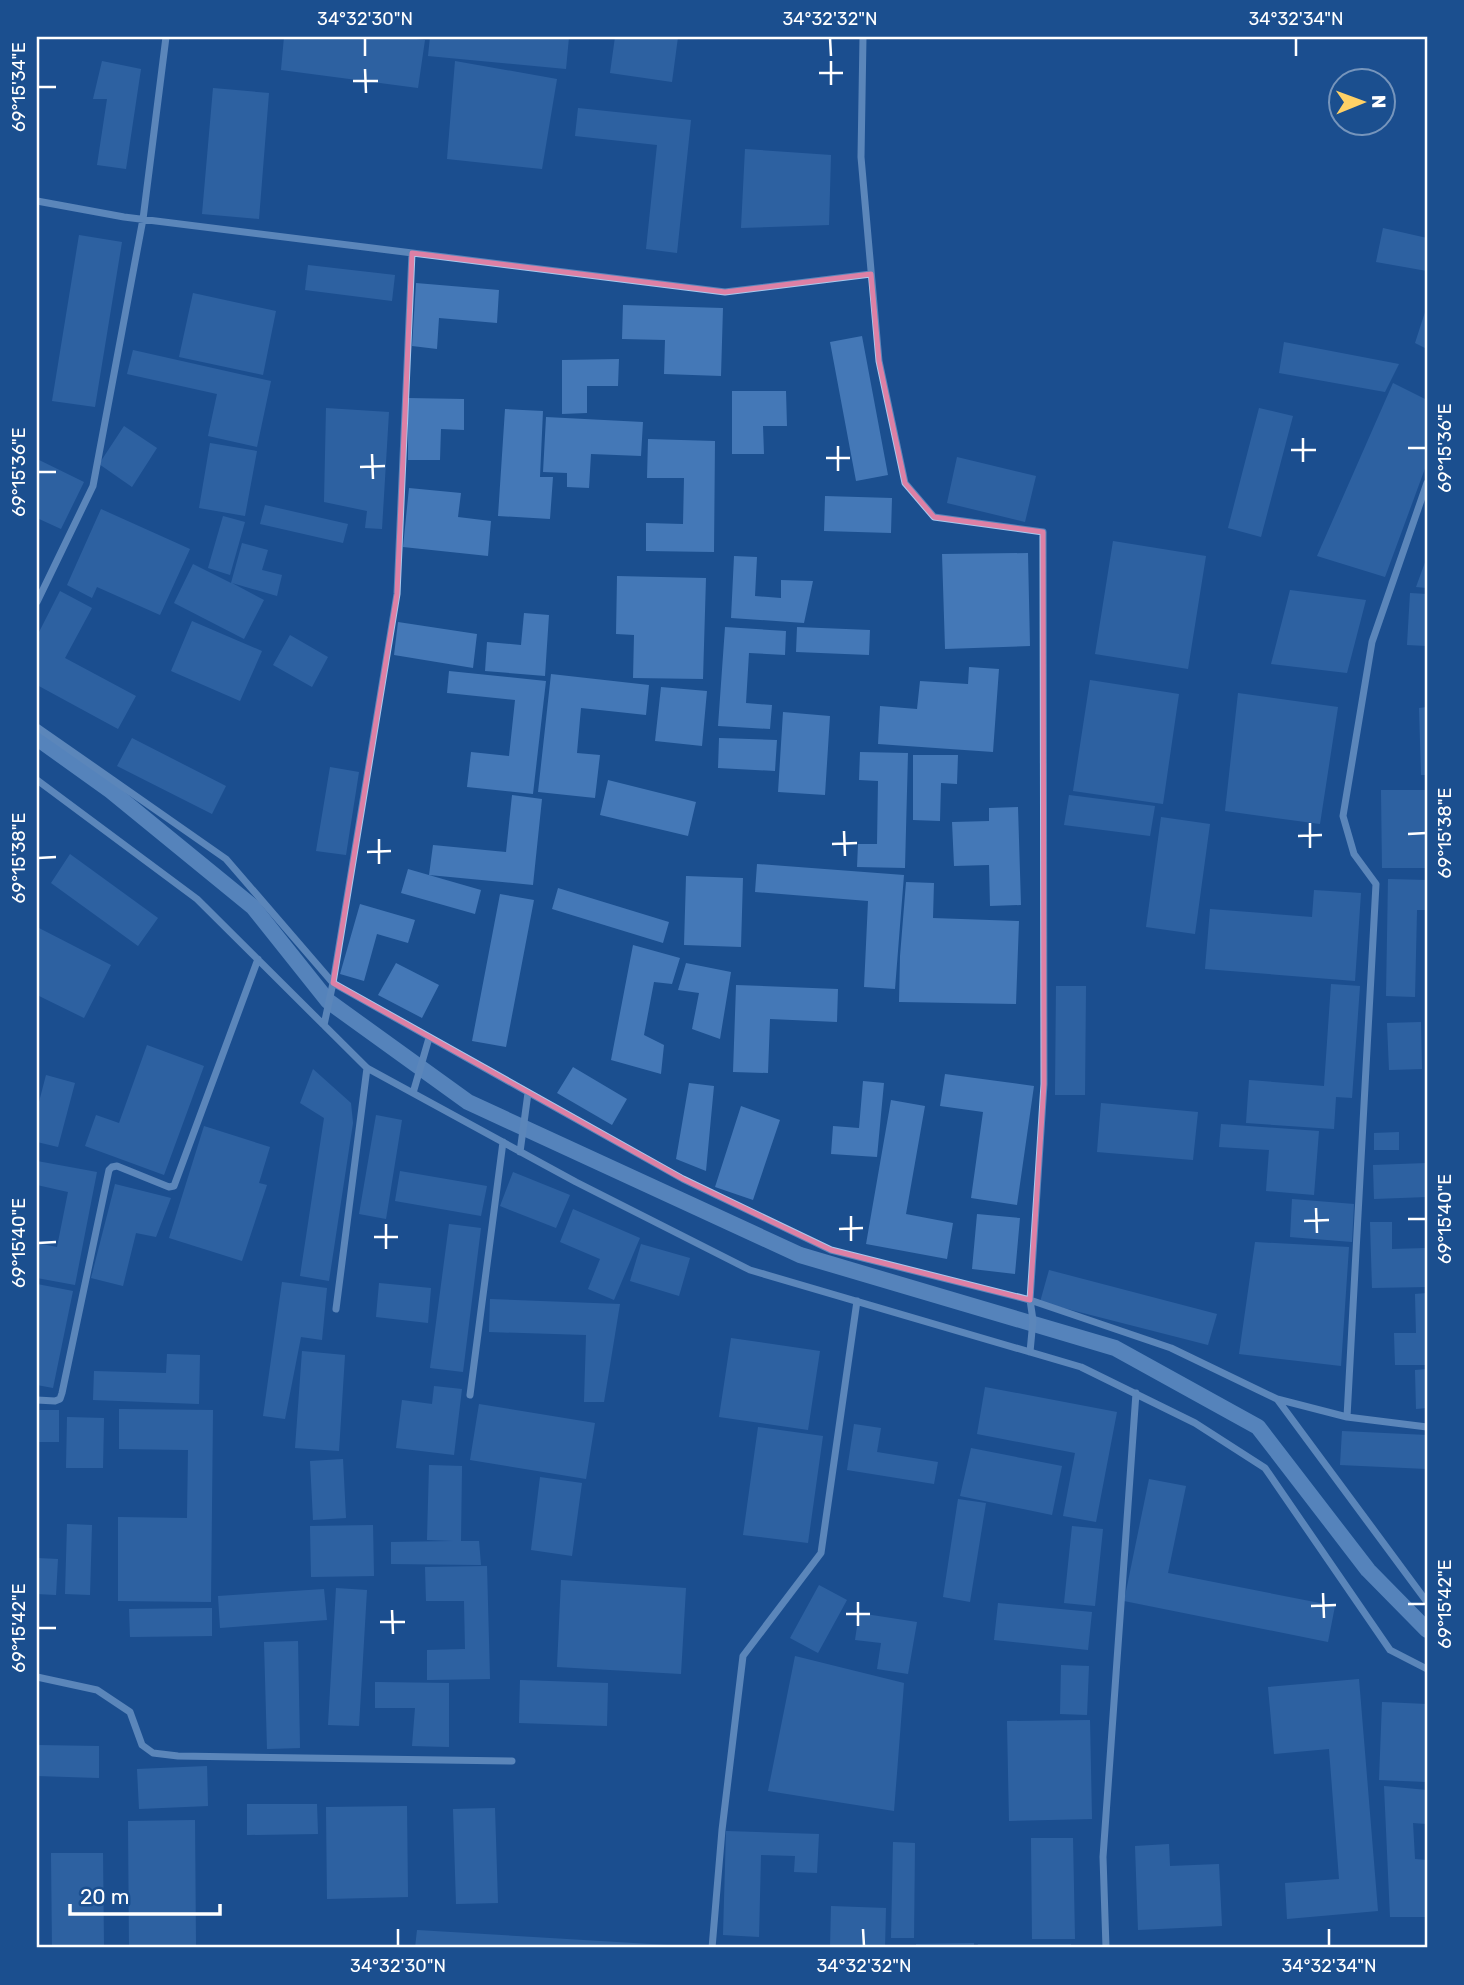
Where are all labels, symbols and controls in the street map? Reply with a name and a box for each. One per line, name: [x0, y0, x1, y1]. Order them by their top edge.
text: 34°32'30"N: [317, 8, 413, 30]
text: 34°32'32"N: [783, 8, 877, 30]
text: 34°32'34"N: [1248, 8, 1344, 30]
text: 69°15'34"E: [8, 42, 30, 132]
north arrow: [1328, 66, 1398, 136]
text: N: [1367, 95, 1390, 109]
text: 69°15'36"E: [1434, 403, 1456, 493]
text: 69°15'36"E: [8, 427, 30, 517]
text: 69°15'38"E: [1434, 788, 1456, 878]
text: 69°15'38"E: [8, 813, 30, 903]
text: 69°15'40"E: [1434, 1174, 1456, 1264]
text: 69°15'40"E: [8, 1198, 30, 1288]
text: 69°15'42"E: [1434, 1559, 1456, 1649]
text: 69°15'42"E: [8, 1583, 30, 1673]
scale bar: [70, 1873, 220, 1917]
text: 20 m: [80, 1884, 129, 1909]
text: 34°32'30"N: [350, 1955, 446, 1977]
text: 34°32'32"N: [817, 1955, 911, 1977]
text: 34°32'34"N: [1281, 1955, 1377, 1977]

